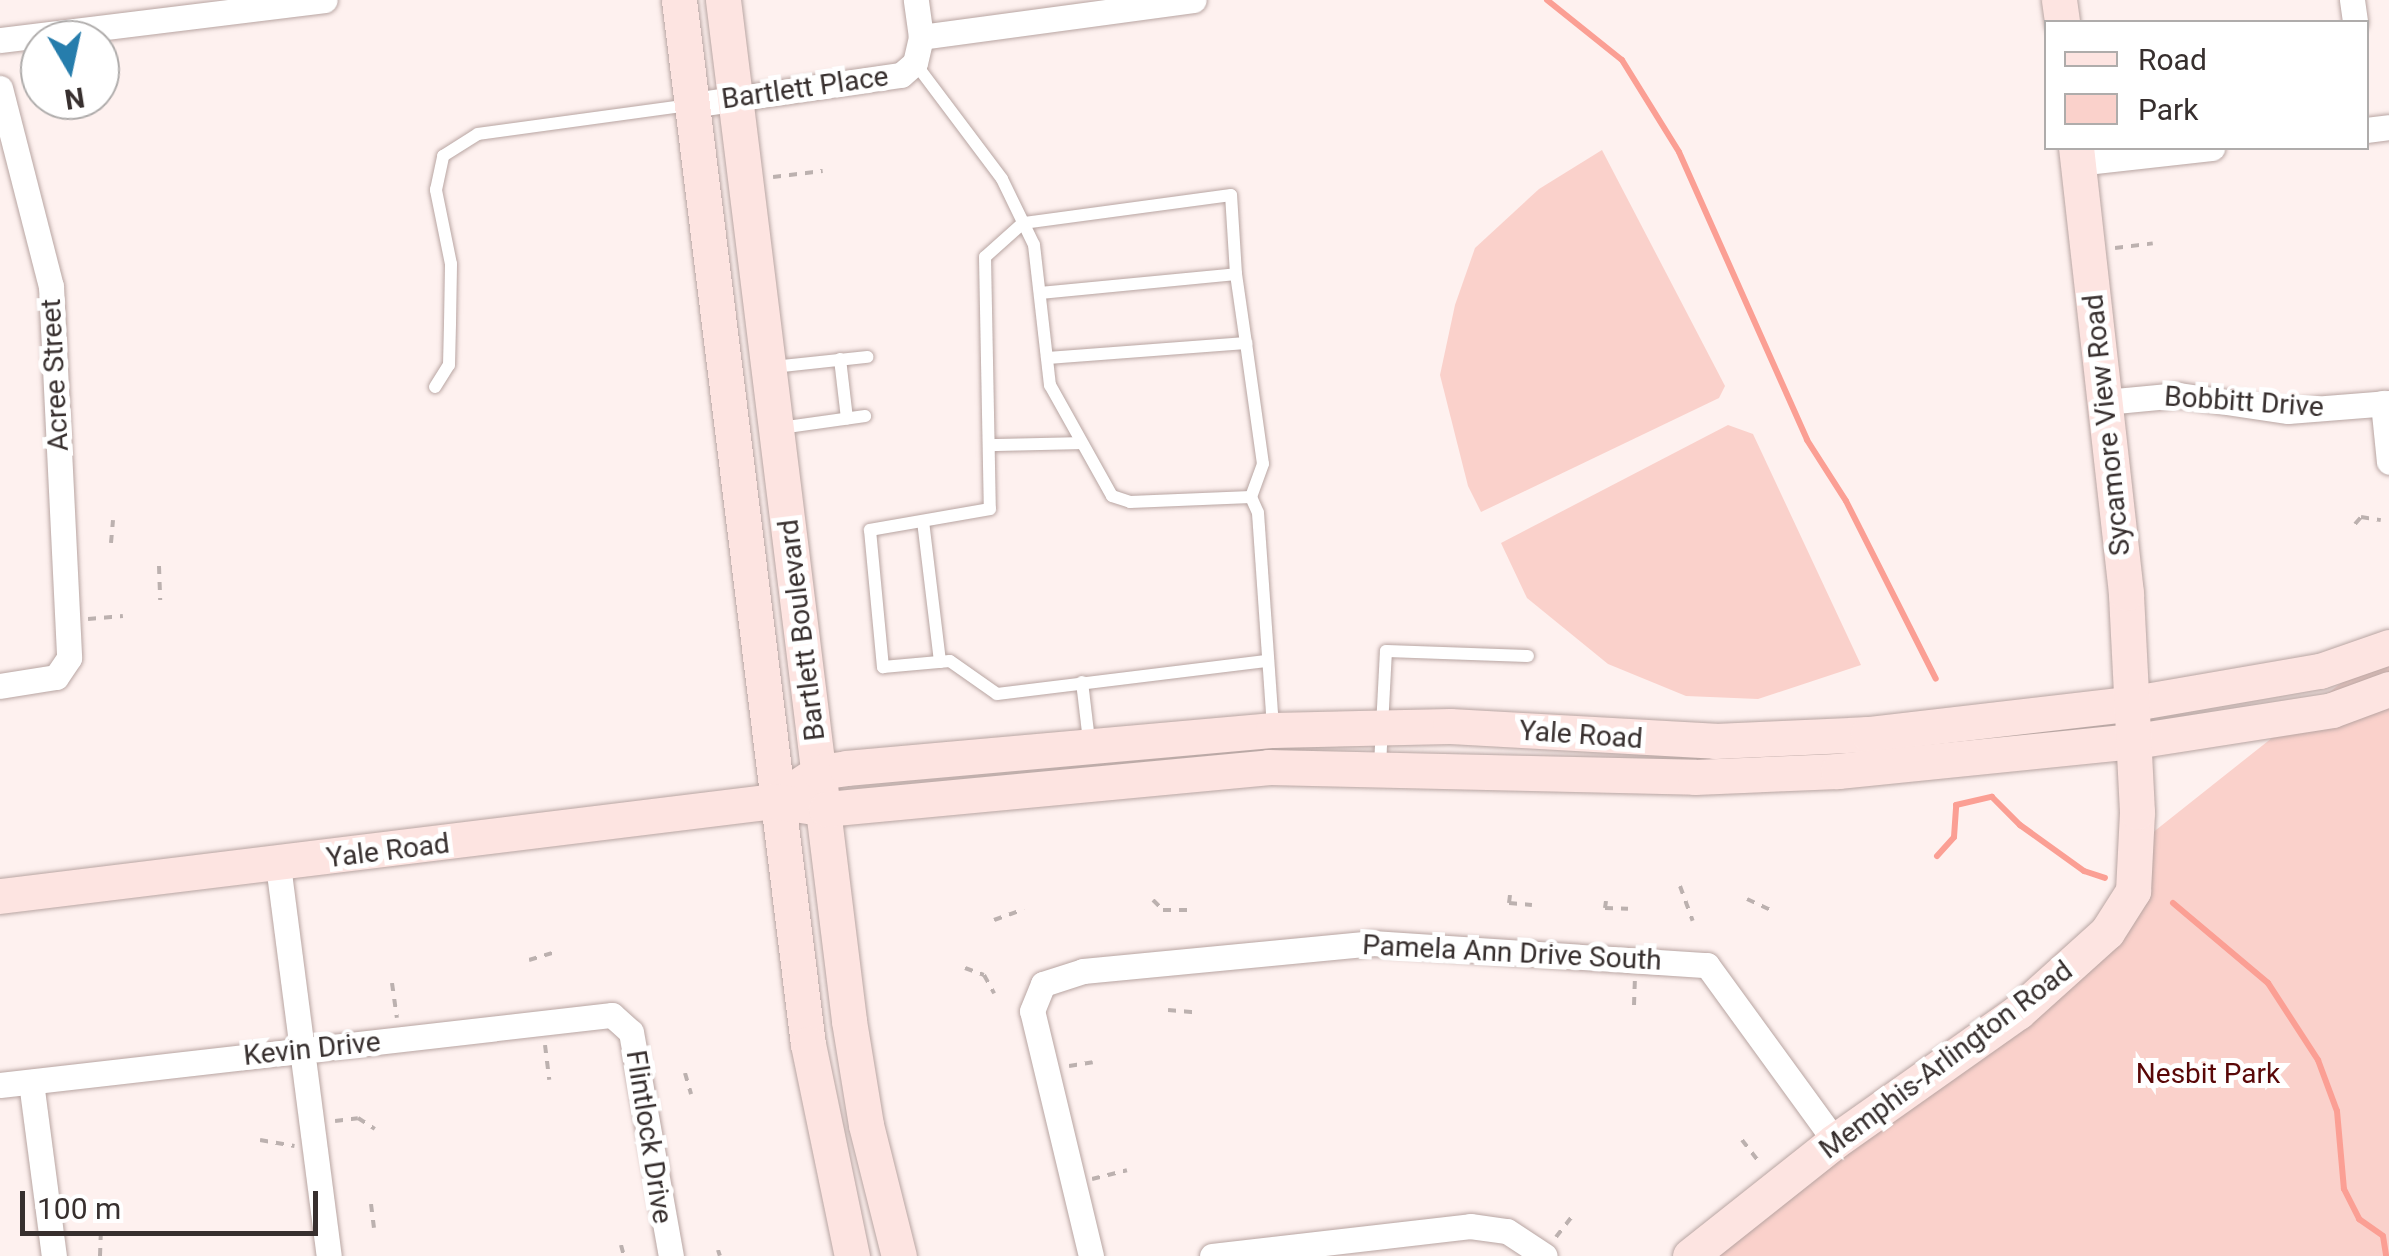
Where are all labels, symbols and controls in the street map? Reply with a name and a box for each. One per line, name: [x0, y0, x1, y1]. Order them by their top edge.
north arrow: [20, 20, 120, 120]
legend: [2044, 20, 2369, 150]
text: Road: [2138, 42, 2207, 77]
street label: Bartlett Place: [719, 60, 891, 116]
text: N: [62, 80, 87, 116]
text: Park: [2138, 92, 2198, 127]
street label: Sycamore View Road: [2077, 293, 2137, 557]
street label: Acree Street: [34, 298, 76, 452]
street label: Bobbitt Drive: [2163, 380, 2325, 424]
street label: Bartlett Boulevard: [772, 517, 832, 743]
street label: Yale Road: [1518, 714, 1644, 756]
street label: Yale Road: [324, 827, 452, 875]
street label: Pamela Ann Drive South: [1361, 928, 1663, 978]
street label: Memphis-Arlington Road: [1813, 954, 2079, 1166]
street label: Kevin Drive: [242, 1025, 382, 1073]
street label: Flintlock Drive: [619, 1048, 679, 1226]
park label: Nesbit Park: [2136, 1057, 2280, 1091]
scale bar: [25, 1171, 322, 1233]
text: 100 m: [37, 1191, 121, 1226]

